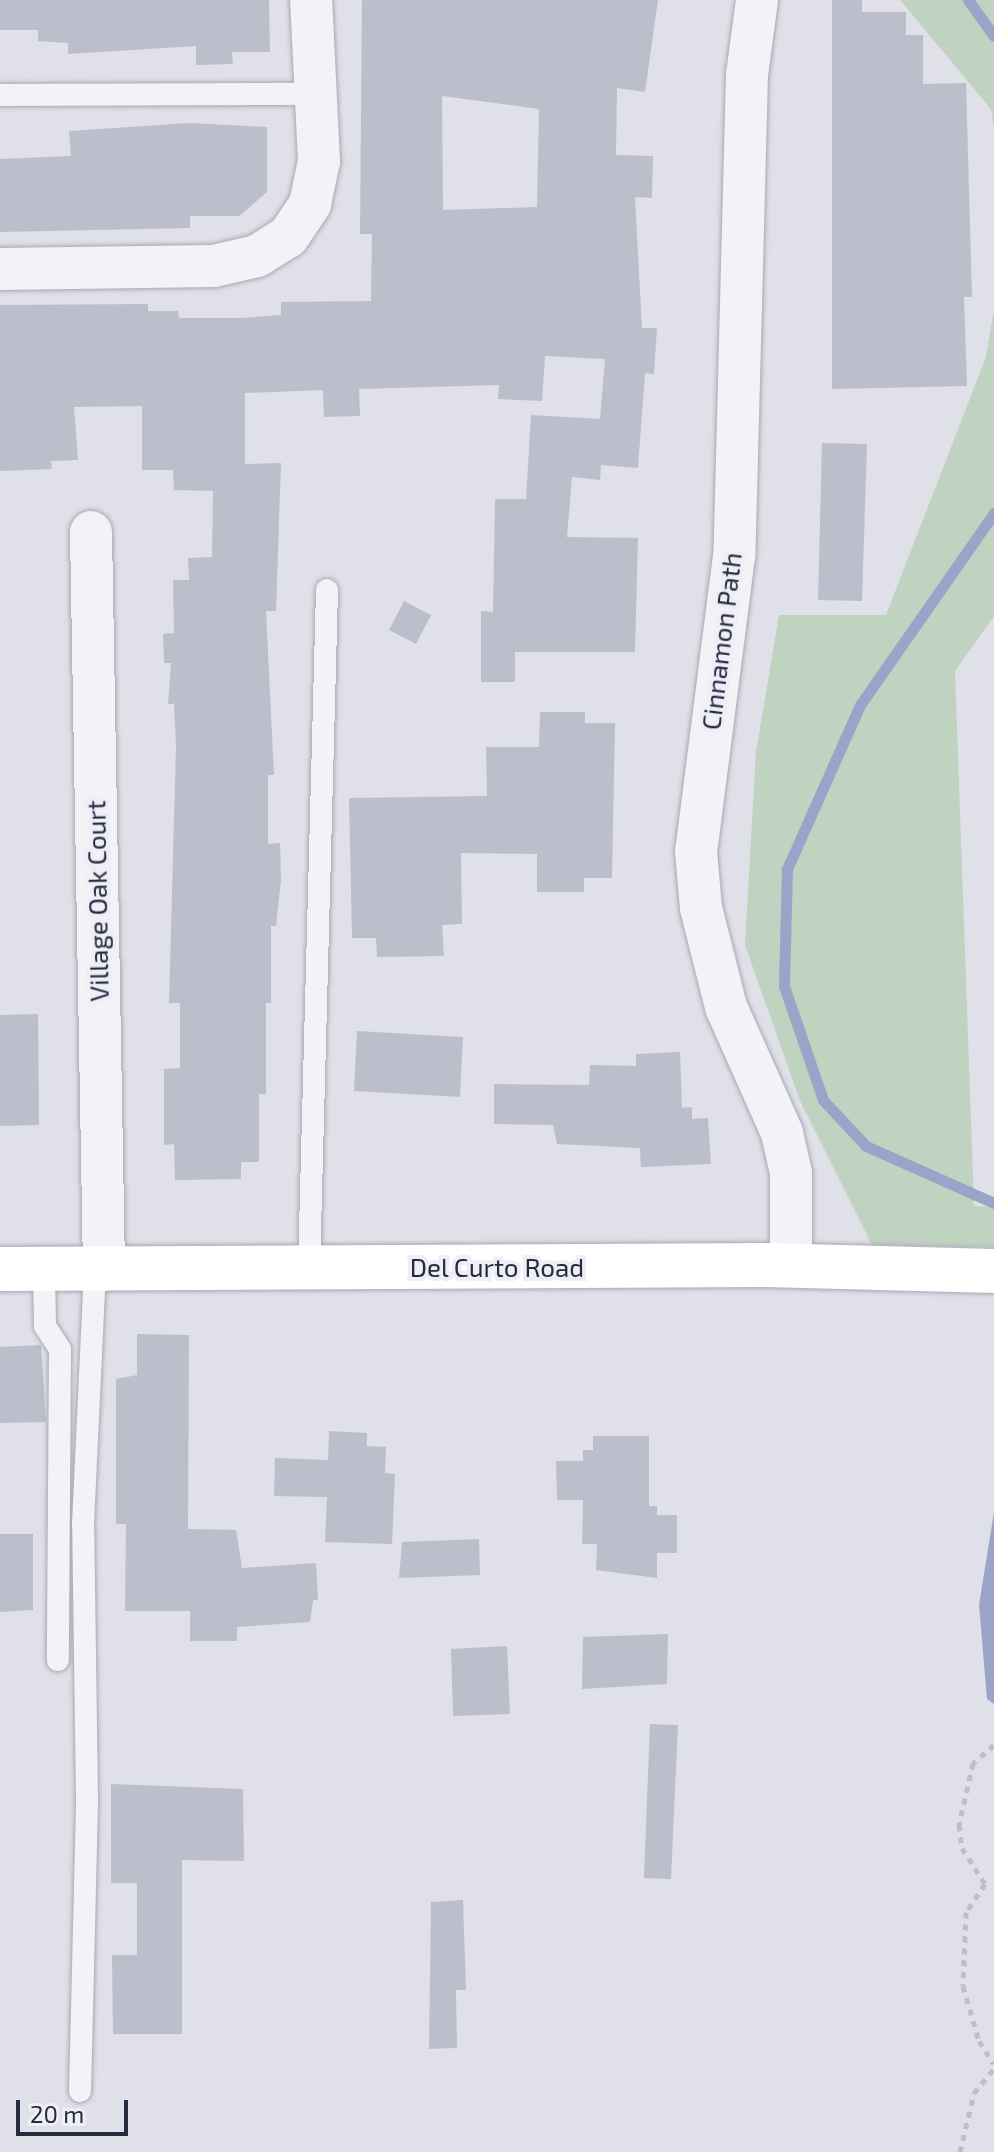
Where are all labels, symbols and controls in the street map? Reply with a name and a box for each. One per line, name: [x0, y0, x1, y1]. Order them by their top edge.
street label: Cinnamon Path: [695, 550, 747, 732]
street label: Village Oak Court: [80, 800, 114, 1002]
street label: Del Curto Road: [409, 1251, 585, 1283]
scale bar: [20, 2084, 132, 2134]
text: 20 m: [30, 2099, 84, 2128]

